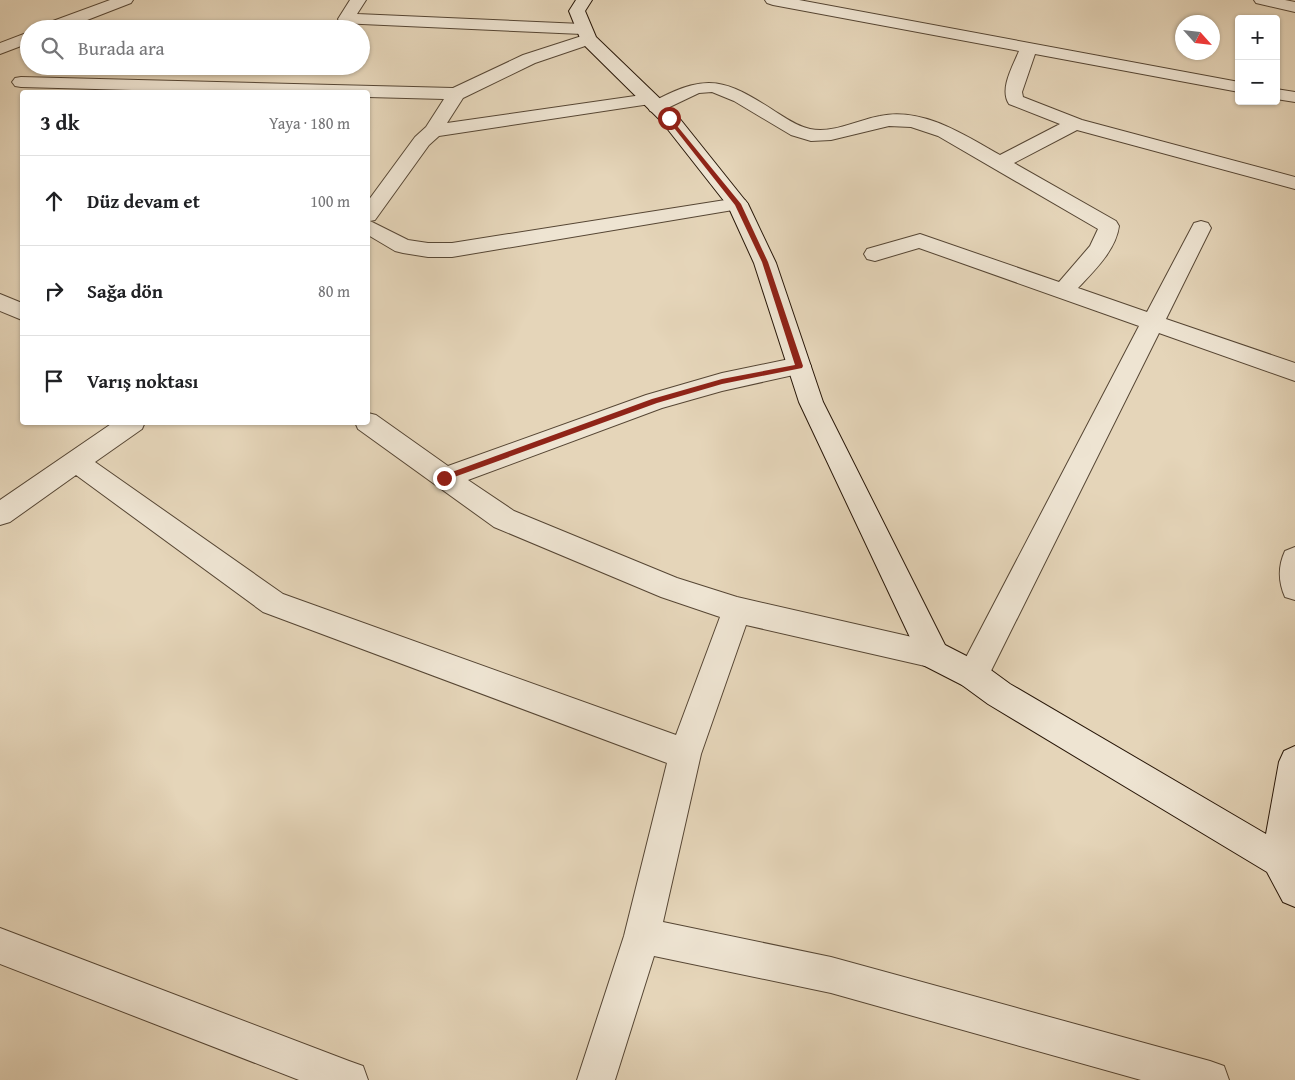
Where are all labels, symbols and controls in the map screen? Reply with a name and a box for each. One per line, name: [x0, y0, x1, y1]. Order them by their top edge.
north arrow: [1175, 15, 1220, 60]
map controls: [1235, 15, 1280, 105]
button: +: [1235, 15, 1280, 60]
search box: [20, 20, 370, 75]
icon: search: [38, 34, 66, 62]
text: Burada ara: [78, 34, 165, 62]
button: −: [1235, 60, 1280, 105]
text: 3 dk: [40, 107, 80, 138]
route start: [658, 107, 681, 130]
text: Yaya · 180 m: [269, 111, 350, 135]
icon: ahead: [40, 187, 68, 215]
text: Düz devam et: [87, 187, 200, 215]
text: 100 m: [310, 189, 350, 213]
icon: right: [40, 277, 68, 305]
text: Sağa dön: [87, 277, 163, 305]
text: 80 m: [318, 279, 350, 303]
icon: arrive: [40, 367, 68, 395]
text: Varış noktası: [87, 367, 198, 395]
route end: [433, 467, 456, 490]

